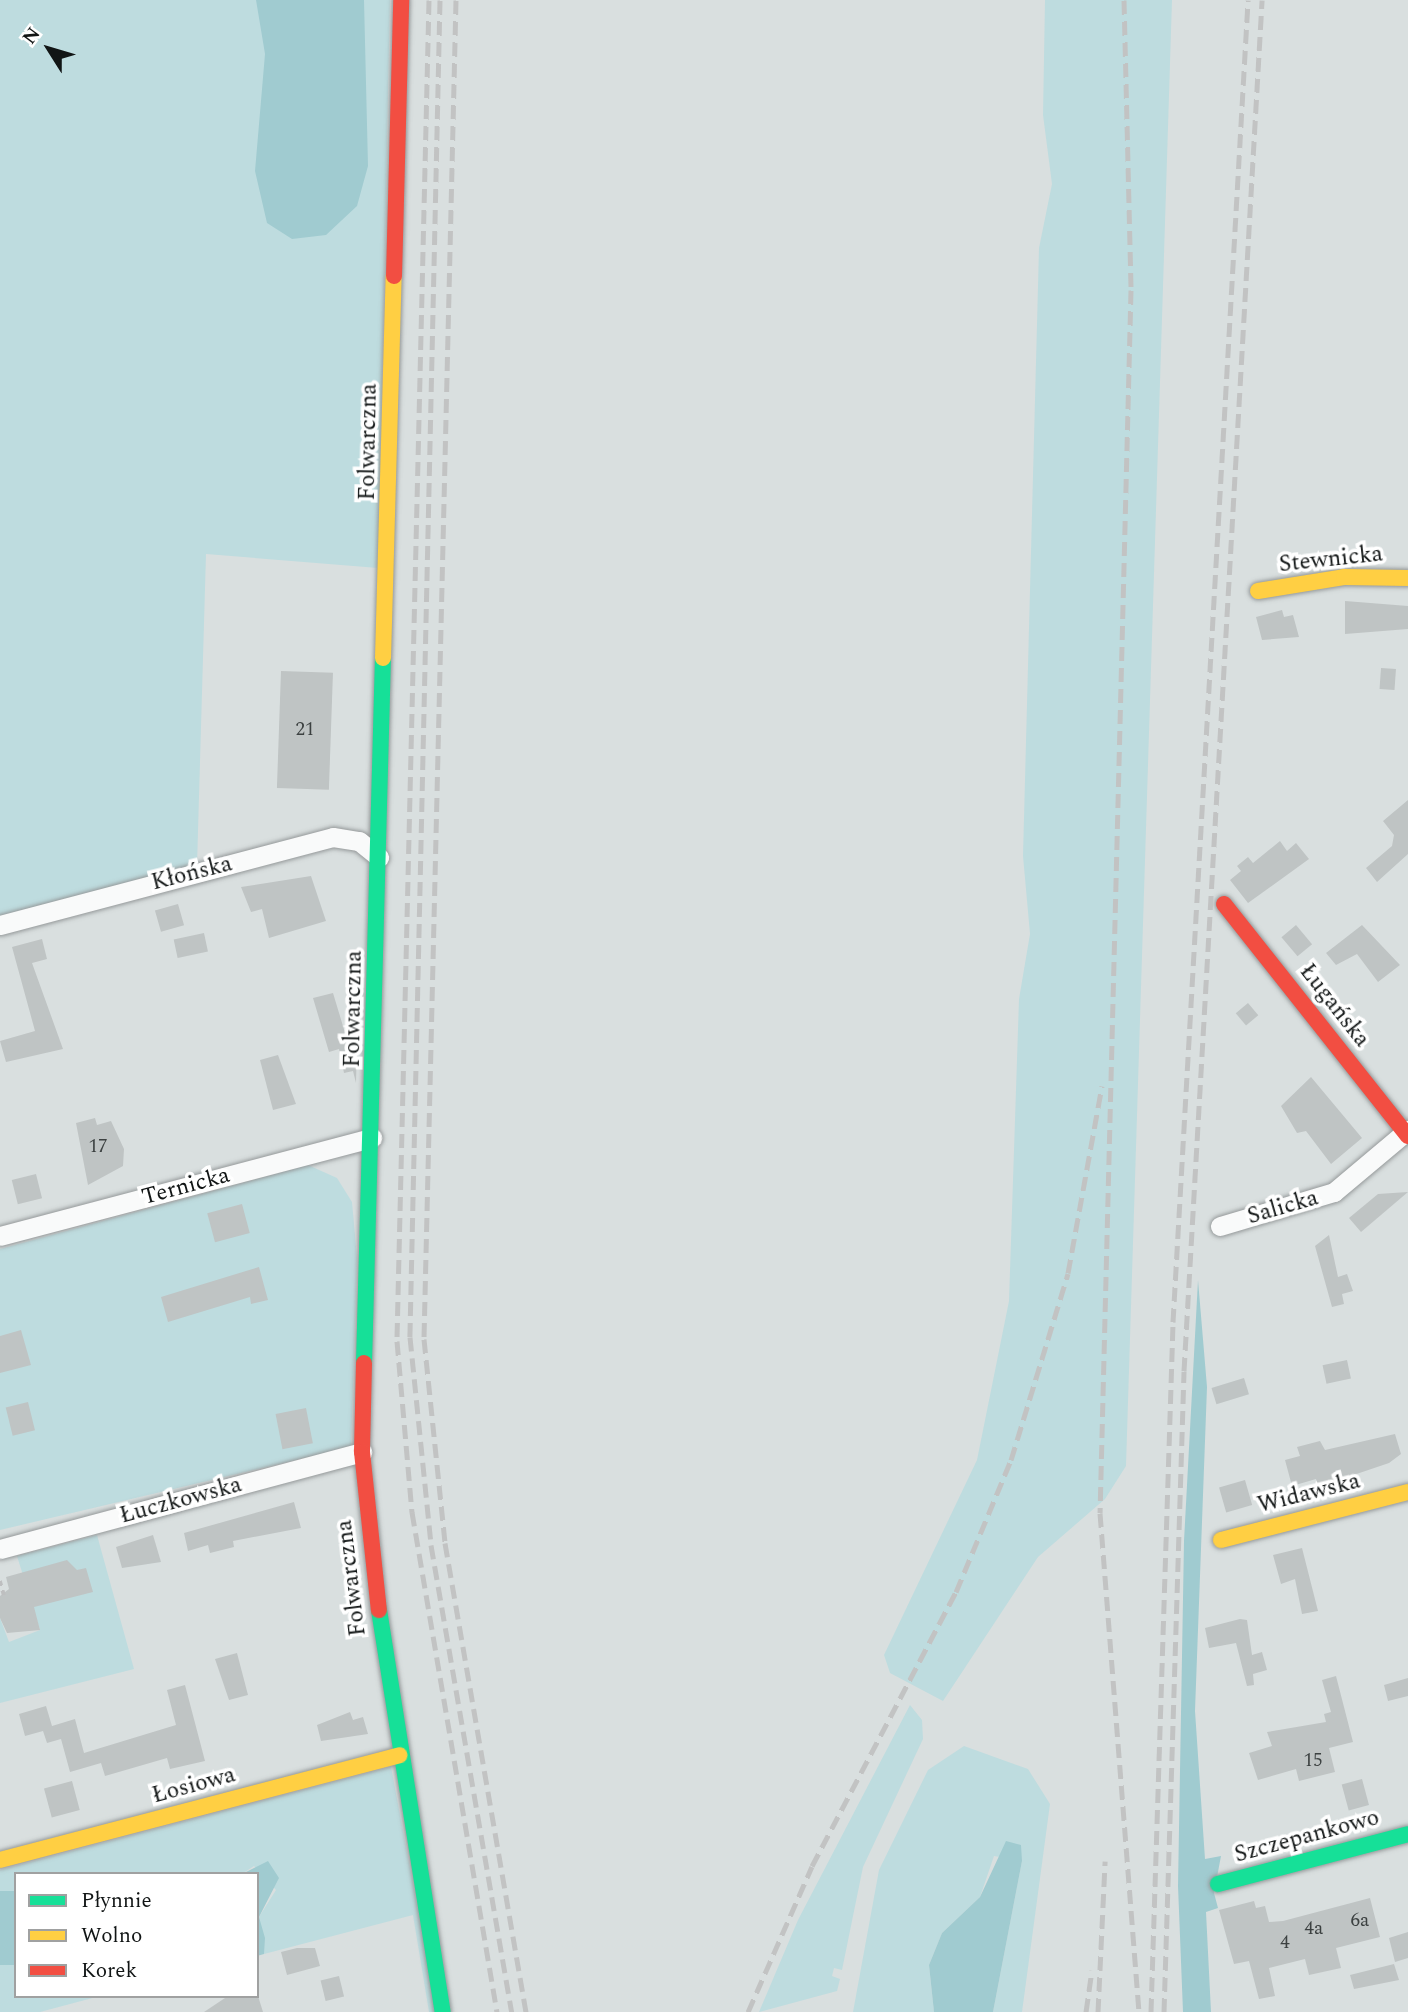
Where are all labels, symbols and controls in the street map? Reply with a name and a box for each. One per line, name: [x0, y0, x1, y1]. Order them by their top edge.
north arrow: [14, 14, 84, 84]
text: N: [16, 21, 48, 51]
street label: Folwarczna: [354, 383, 384, 501]
street label: Stewnicka: [1278, 541, 1384, 579]
house number: 21: [296, 719, 314, 741]
street label: Kłońska: [149, 851, 235, 897]
street label: Folwarczna: [339, 950, 369, 1068]
street label: Ługańska: [1293, 959, 1375, 1053]
house number: 17: [89, 1136, 107, 1158]
street label: Ternicka: [139, 1162, 233, 1212]
street label: Salicka: [1244, 1185, 1322, 1231]
street label: Widawska: [1255, 1468, 1363, 1520]
street label: Łuczkowska: [117, 1471, 245, 1531]
street label: Folwarczna: [331, 1518, 373, 1638]
house number: 15: [1304, 1750, 1322, 1772]
street label: Łosiowa: [149, 1762, 239, 1810]
street label: Szczepankowo: [1232, 1804, 1382, 1870]
legend: [14, 1872, 259, 1998]
text: Płynnie: [81, 1885, 152, 1917]
house number: 6a: [1351, 1910, 1369, 1932]
house number: 4a: [1305, 1918, 1323, 1940]
text: Wolno: [81, 1920, 142, 1952]
house number: 4: [1280, 1932, 1290, 1954]
text: Korek: [81, 1955, 137, 1987]

